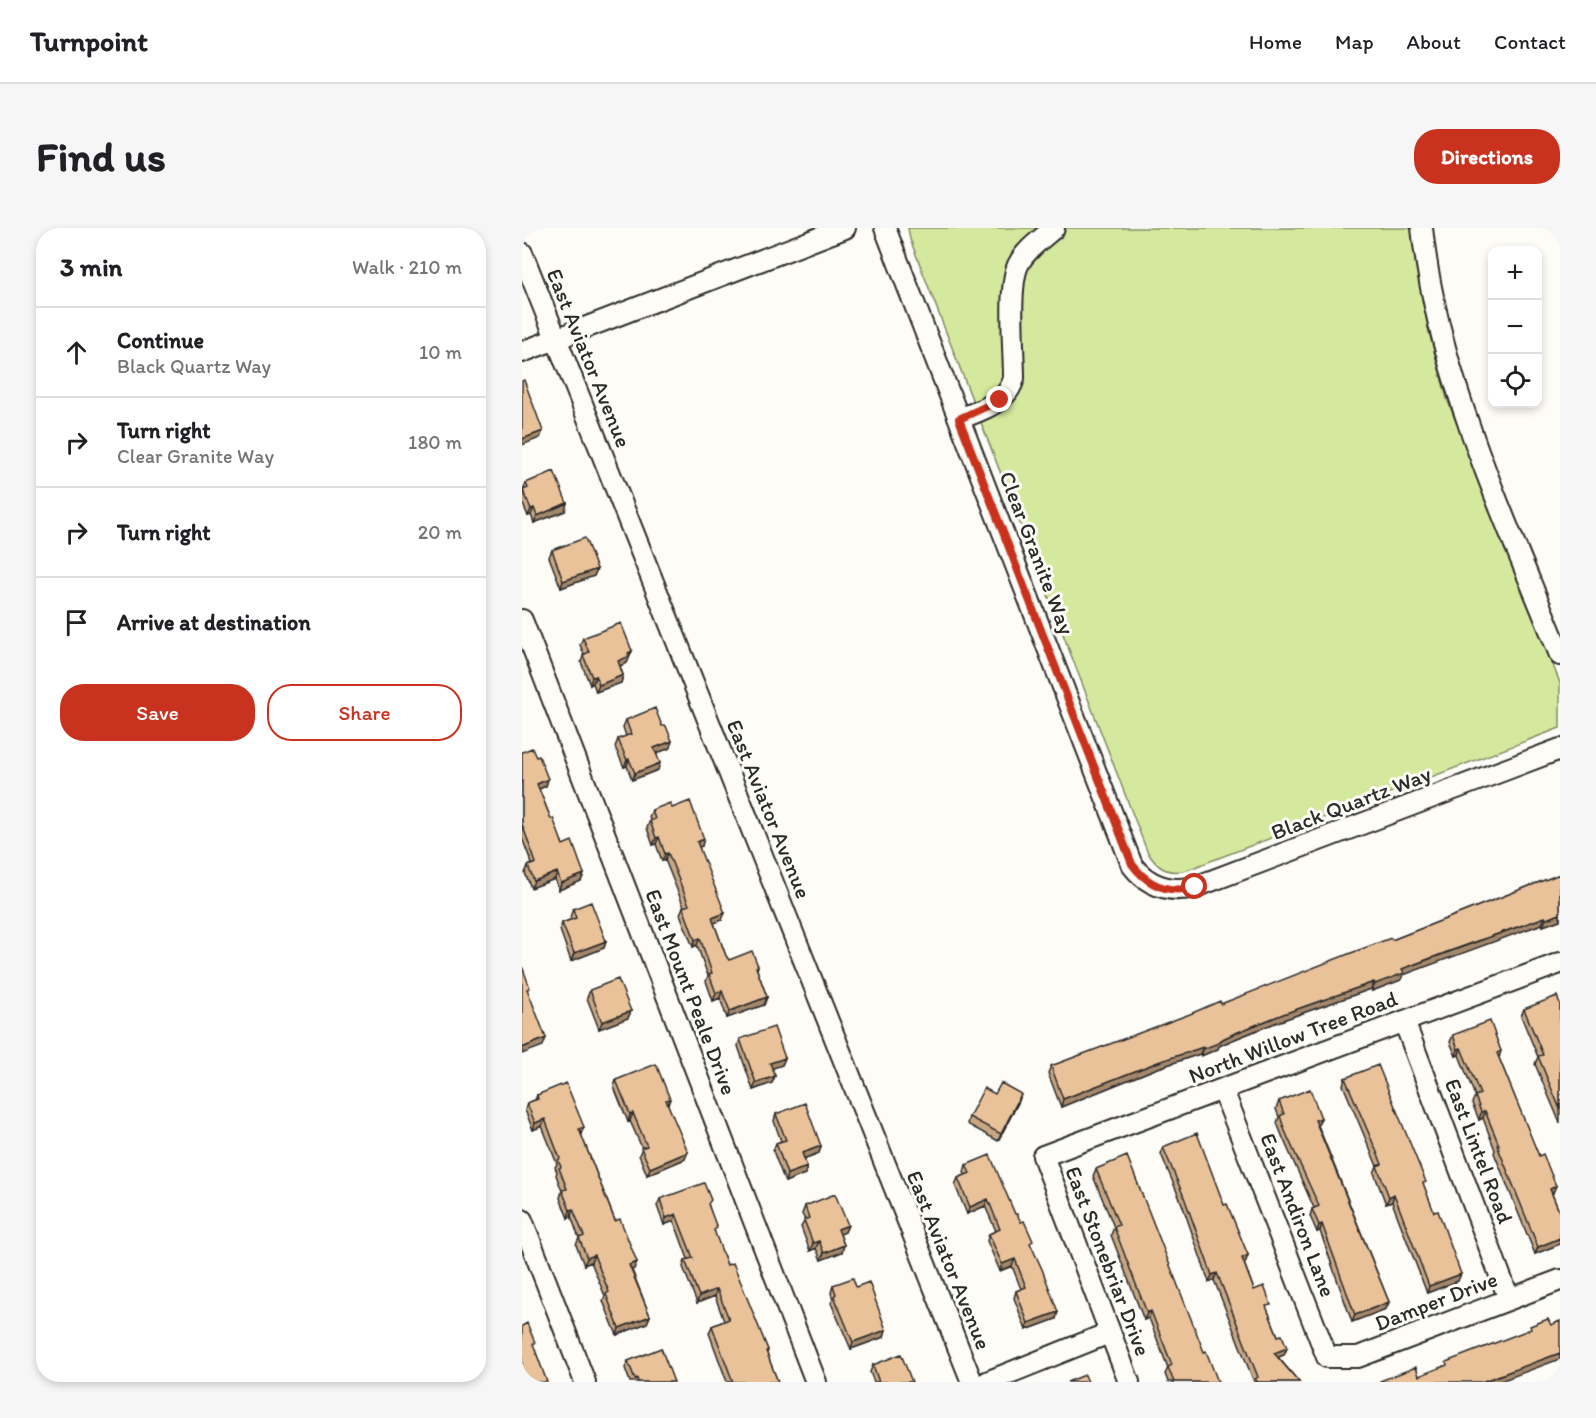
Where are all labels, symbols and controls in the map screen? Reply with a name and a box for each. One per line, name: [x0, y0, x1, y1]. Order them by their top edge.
text: Turnpoint: [30, 24, 148, 58]
text: Home: [1249, 29, 1302, 54]
text: Map: [1335, 29, 1374, 54]
text: About: [1407, 29, 1461, 54]
text: Contact: [1494, 29, 1566, 54]
button: Directions: [1414, 129, 1560, 184]
text: Find us: [36, 131, 166, 182]
map controls: [1488, 246, 1542, 408]
button: +: [1488, 246, 1542, 300]
text: 3 min: [60, 251, 122, 283]
text: Walk · 210 m: [352, 255, 462, 279]
street label: East Aviator Avenue: [541, 265, 637, 451]
button: −: [1488, 300, 1542, 354]
text: Continue: [117, 327, 204, 354]
icon: ahead: [60, 336, 93, 369]
text: 10 m: [419, 340, 462, 364]
text: Black Quartz Way: [117, 354, 271, 378]
button: locate: [1488, 354, 1542, 408]
route end: [986, 386, 1012, 412]
text: Turn right: [117, 417, 211, 444]
icon: right: [60, 426, 93, 459]
text: 180 m: [408, 430, 462, 454]
text: Clear Granite Way: [117, 444, 274, 468]
street label: Clear Granite Way: [993, 468, 1081, 639]
icon: right: [60, 516, 93, 549]
text: Turn right: [117, 519, 211, 546]
text: 20 m: [418, 520, 462, 544]
icon: arrive: [60, 606, 93, 639]
text: Arrive at destination: [117, 609, 311, 636]
button: Save: [60, 684, 255, 741]
button: Share: [267, 684, 462, 741]
street label: East Aviator Avenue: [721, 716, 817, 902]
street label: Black Quartz Way: [1267, 760, 1436, 846]
route start: [1181, 873, 1207, 899]
street label: East Mount Peale Drive: [639, 885, 743, 1099]
street label: North Willow Tree Road: [1185, 985, 1401, 1089]
street label: East Lintel Road: [1439, 1075, 1519, 1227]
street label: East Andiron Lane: [1254, 1129, 1342, 1301]
street label: East Stonebriar Drive: [1059, 1162, 1157, 1360]
street label: East Aviator Avenue: [901, 1167, 997, 1353]
street label: Damper Drive: [1371, 1265, 1501, 1337]

